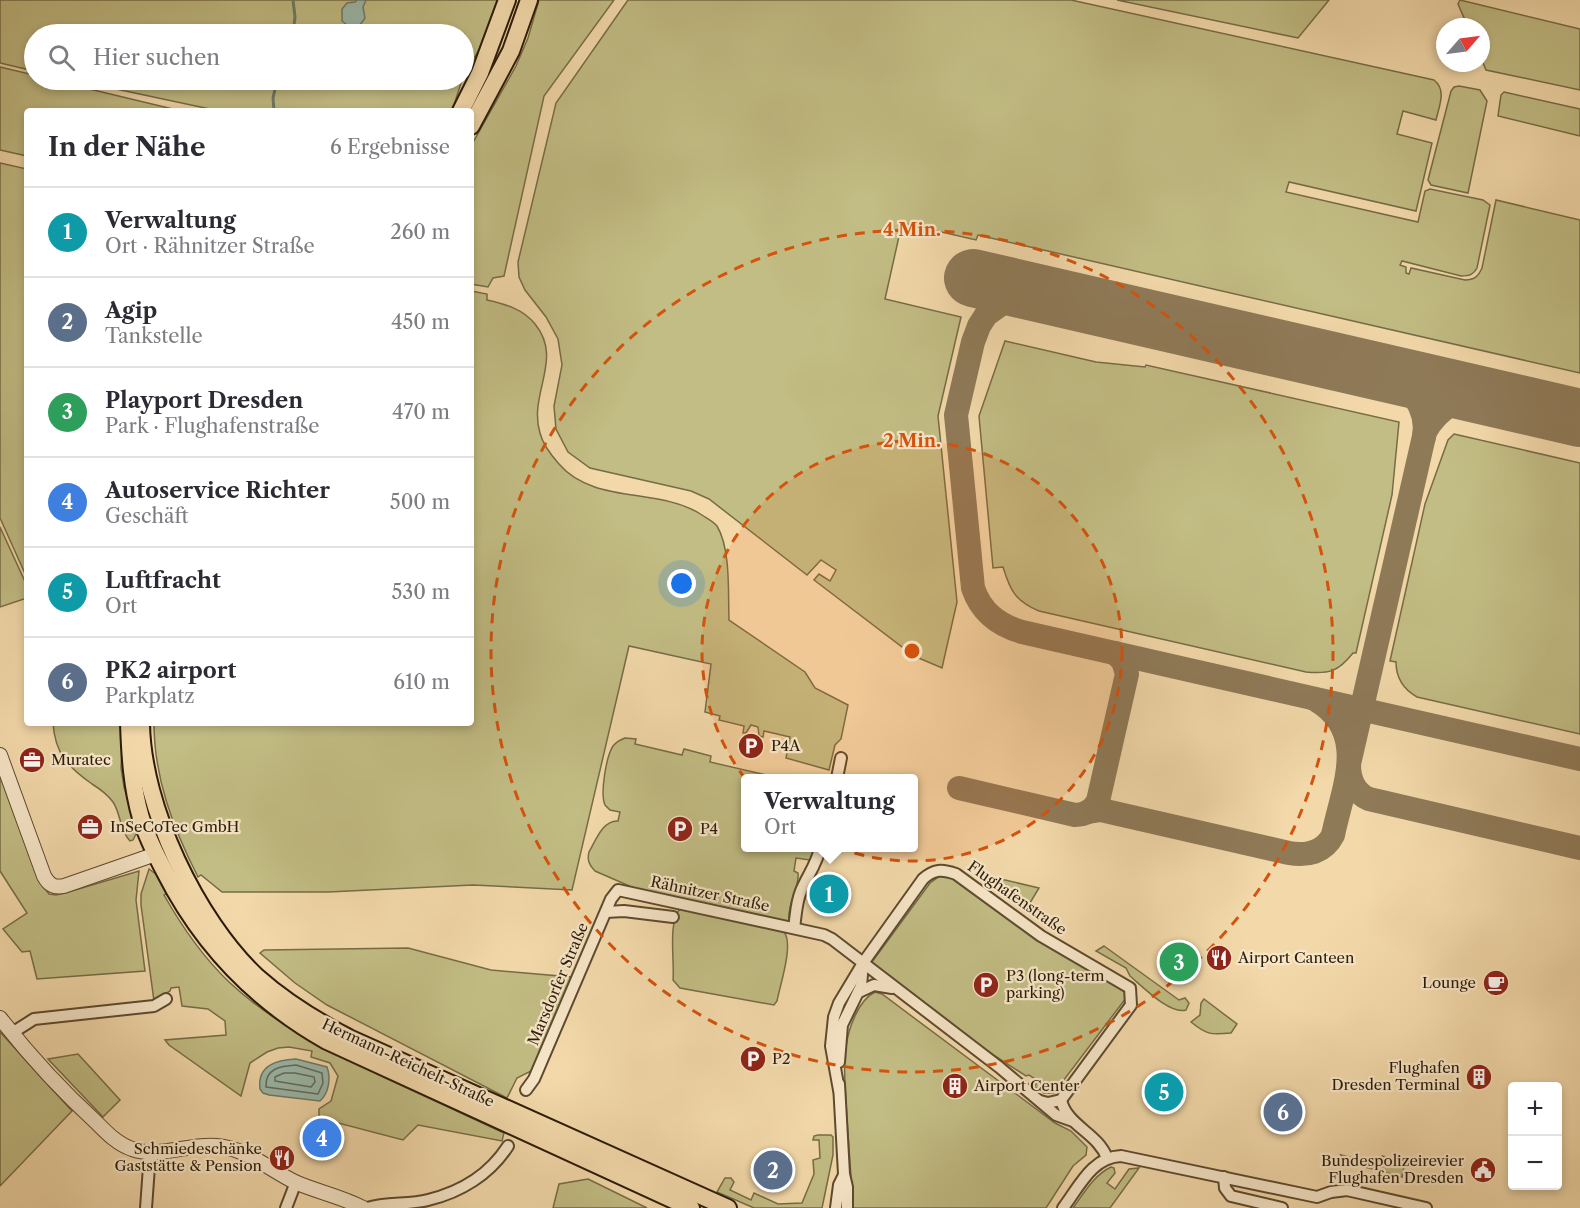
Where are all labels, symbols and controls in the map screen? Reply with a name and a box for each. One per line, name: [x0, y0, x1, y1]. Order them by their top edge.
north arrow: [1436, 18, 1490, 72]
search box: [24, 24, 474, 90]
icon: search: [45, 41, 78, 74]
text: Hier suchen: [93, 44, 220, 71]
text: In der Nähe: [48, 131, 205, 163]
text: 6 Ergebnisse: [330, 135, 450, 159]
text: Verwaltung: [105, 207, 236, 234]
text: 4 Min.: [883, 219, 941, 241]
text: 1: [63, 220, 72, 244]
text: 260 m: [390, 220, 450, 244]
text: Ort · Rähnitzer Straße: [105, 234, 315, 258]
text: Agip: [105, 297, 157, 324]
text: 2: [62, 310, 73, 334]
text: 450 m: [391, 310, 450, 334]
text: Tankstelle: [105, 324, 203, 348]
text: Playport Dresden: [105, 387, 303, 414]
text: 3: [62, 400, 73, 424]
text: 470 m: [392, 400, 450, 424]
text: Park · Flughafenstraße: [105, 414, 319, 438]
text: 2 Min.: [883, 430, 941, 452]
text: Autoservice Richter: [105, 477, 330, 504]
text: 4: [62, 490, 73, 514]
text: 500 m: [390, 490, 450, 514]
text: Geschäft: [105, 504, 188, 528]
text: Luftfracht: [105, 567, 221, 594]
your location: [667, 569, 696, 598]
text: 5: [62, 580, 73, 604]
text: 530 m: [392, 580, 450, 604]
text: Ort: [105, 594, 137, 618]
centre of rings: [902, 641, 922, 661]
text: PK2 airport: [105, 657, 236, 684]
text: 6: [62, 670, 73, 694]
text: 610 m: [393, 670, 450, 694]
text: Parkplatz: [105, 684, 195, 708]
parking icon: P4A: [736, 731, 766, 761]
place label: P4A: [771, 736, 801, 755]
office icon: Muratec: [17, 745, 47, 775]
place label: Muratec: [51, 750, 111, 769]
popup: [741, 774, 918, 852]
text: Verwaltung: [764, 788, 895, 815]
office icon: InSeCoTec GmbH: [75, 812, 105, 842]
parking icon: P4: [665, 814, 695, 844]
text: Ort: [764, 815, 796, 839]
place label: InSeCoTec GmbH: [110, 817, 240, 836]
place label: P4: [700, 819, 718, 838]
street label: Flughafenstraße: [964, 856, 1070, 939]
street label: Rähnitzer Straße: [649, 872, 771, 915]
pin: 1: [810, 872, 848, 916]
street label: Marsdorfer Straße: [523, 920, 592, 1048]
pin: 3: [1160, 940, 1198, 984]
restaurant icon: Airport Canteen: [1204, 943, 1234, 973]
place label: Airport Canteen: [1237, 948, 1355, 967]
place label: P3 (long-term parking): [1006, 966, 1105, 1002]
cafe icon: Lounge: [1481, 968, 1511, 998]
parking icon: P3 (long-term parking): [971, 970, 1001, 1000]
place label: Lounge: [1422, 973, 1476, 992]
street label: Hermann-Reichelt-Straße: [319, 1014, 497, 1111]
parking icon: P2: [738, 1044, 768, 1074]
place label: P2: [772, 1049, 791, 1068]
place label: Flughafen Dresden Terminal: [1331, 1058, 1461, 1094]
building icon: Flughafen Dresden Terminal: [1464, 1062, 1494, 1092]
pin: 5: [1144, 1070, 1184, 1114]
building icon: Airport Center: [940, 1071, 970, 1101]
place label: Airport Center: [973, 1076, 1080, 1095]
map controls: [1508, 1082, 1562, 1190]
button: +: [1508, 1082, 1562, 1136]
pin: 6: [1264, 1090, 1302, 1134]
pin: 4: [302, 1116, 342, 1160]
button: −: [1508, 1136, 1562, 1190]
place label: Schmiedeschänke Gaststätte & Pension: [115, 1139, 263, 1175]
restaurant icon: Schmiedeschänke Gaststätte & Pension: [267, 1143, 297, 1173]
pin: 2: [754, 1148, 792, 1192]
place label: Bundespolizeirevier Flughafen Dresden: [1321, 1151, 1465, 1187]
public building icon: Bundespolizeirevier Flughafen Dresden: [1468, 1155, 1498, 1185]

